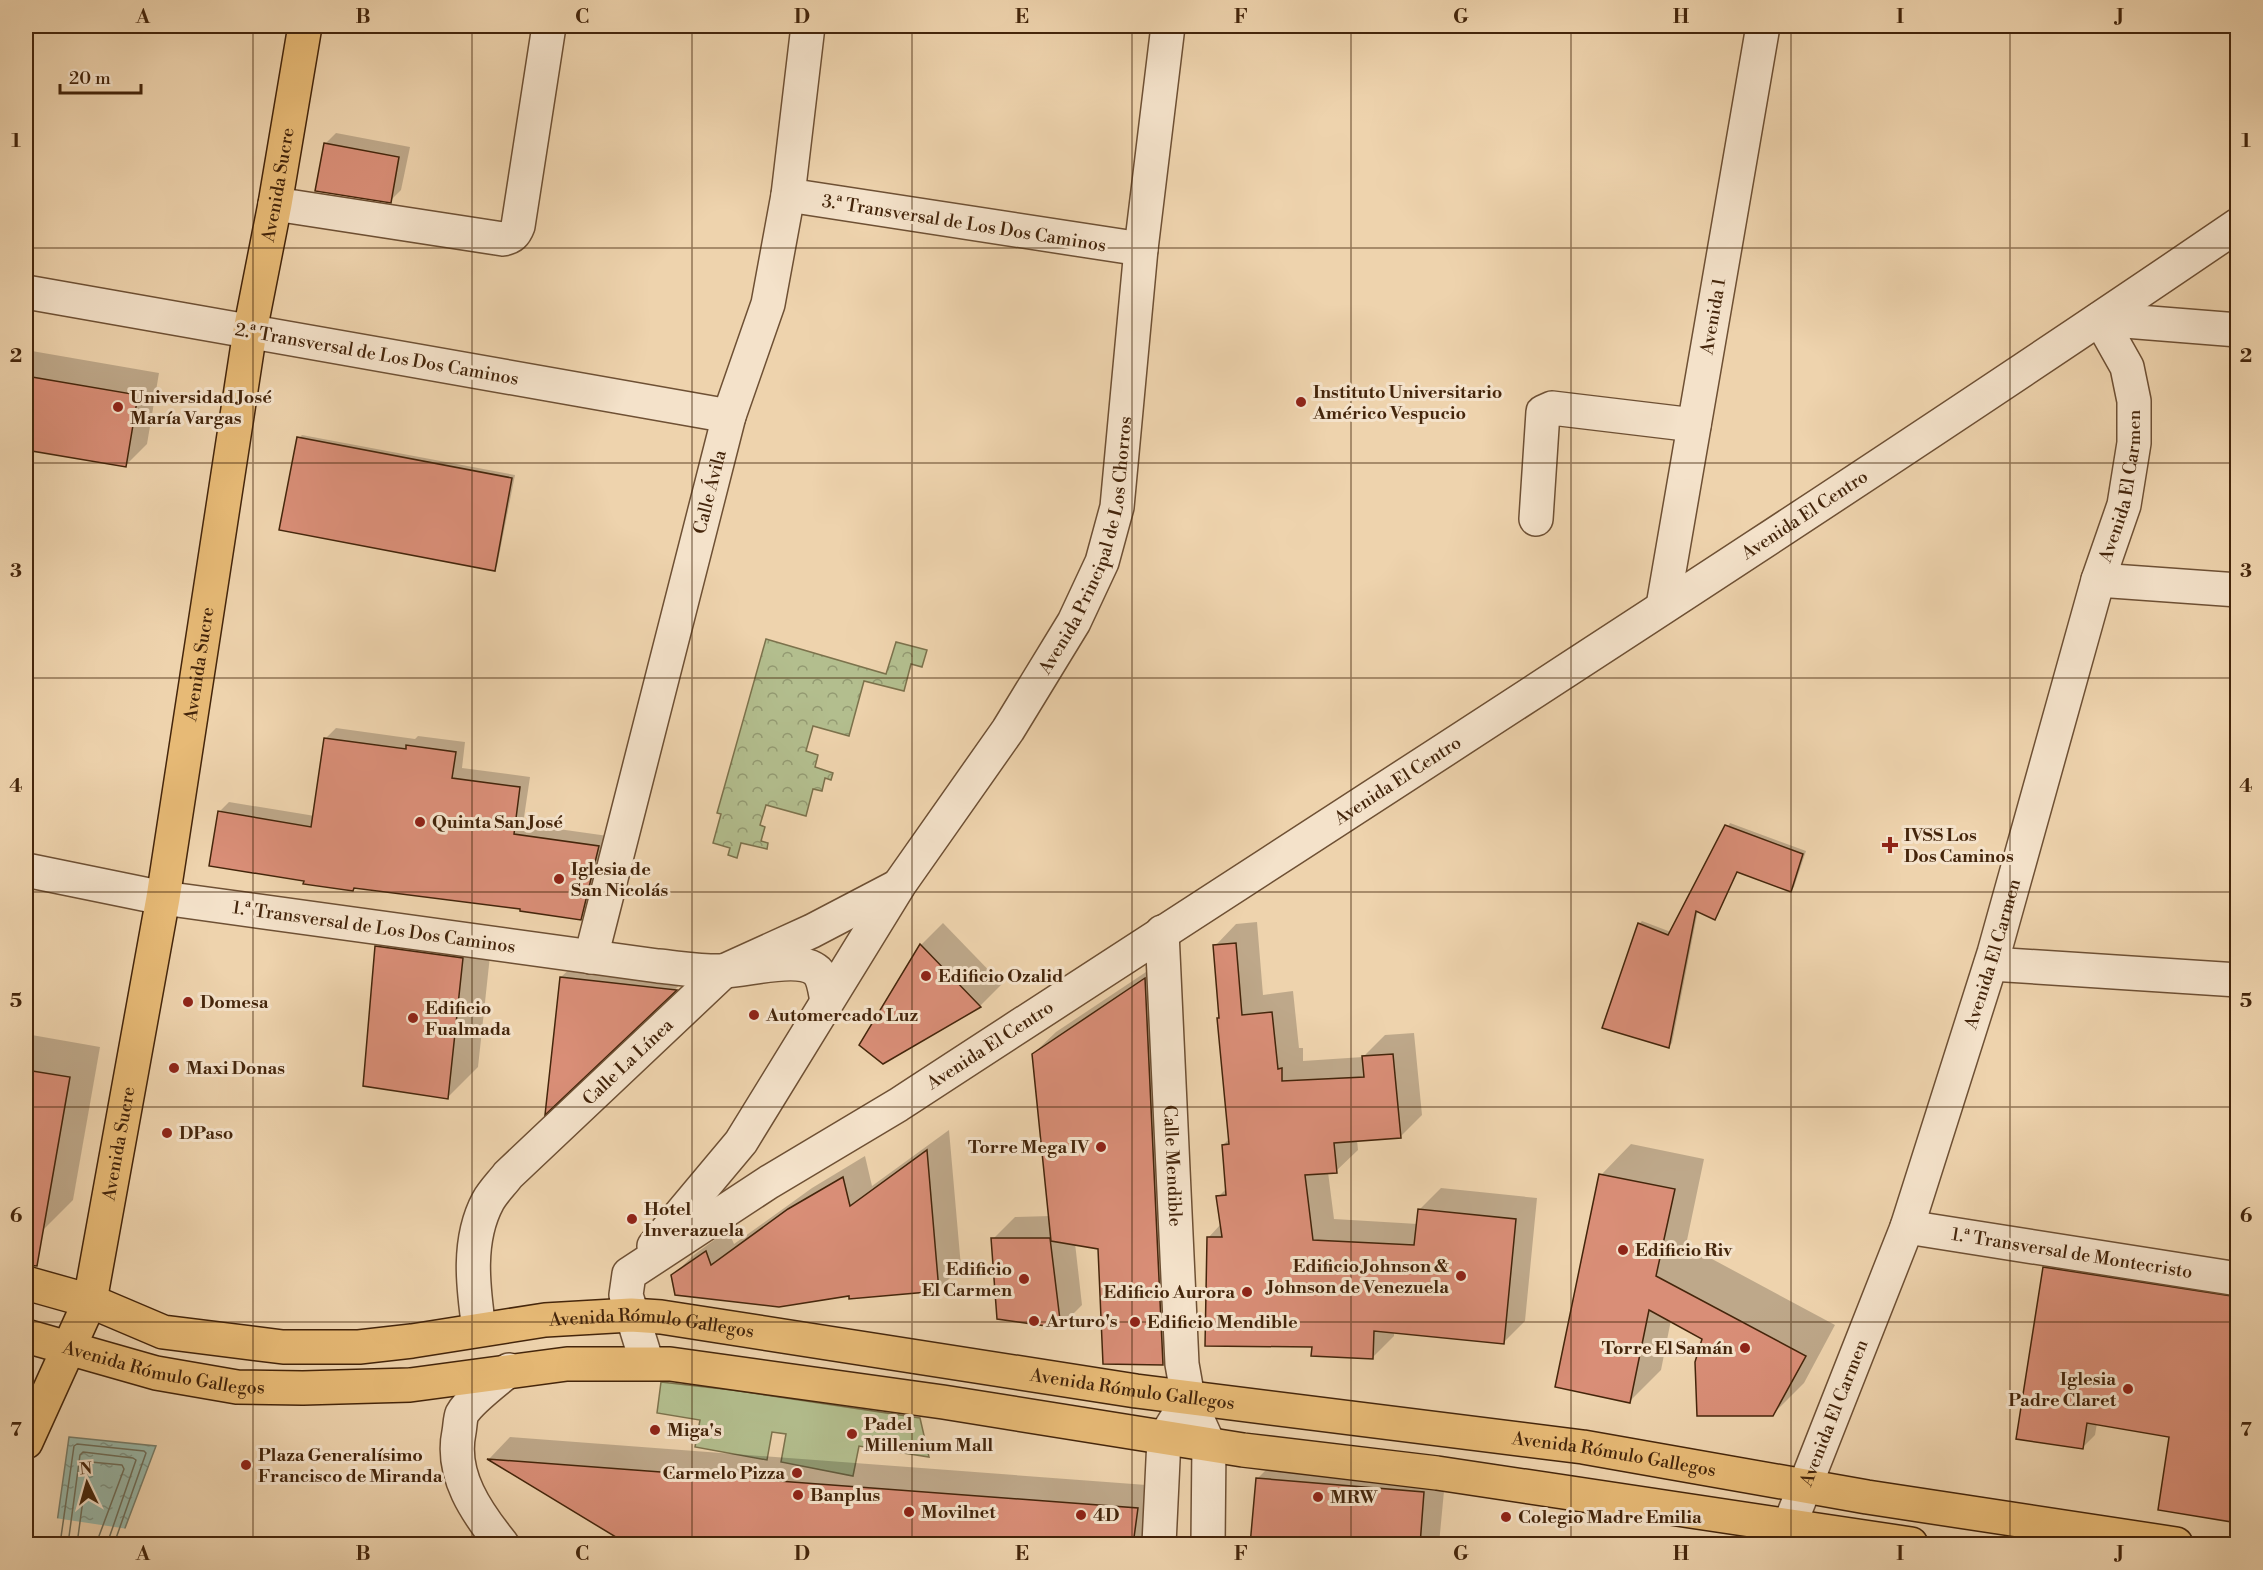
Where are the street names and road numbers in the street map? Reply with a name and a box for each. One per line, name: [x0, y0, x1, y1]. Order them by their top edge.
street label: Avenida Sucre: [257, 126, 300, 245]
street label: 3.ª Transversal de Los Dos Caminos: [820, 190, 1108, 257]
street label: Avenida 1: [1695, 276, 1731, 357]
street label: 2.ª Transversal de Los Dos Caminos: [233, 318, 521, 391]
street label: Avenida El Carmen: [2094, 410, 2146, 566]
street label: Avenida Principal de Los Chorros: [1033, 415, 1137, 679]
street label: Calle Ávila: [688, 447, 732, 536]
street label: Avenida El Centro: [1736, 465, 1873, 566]
street label: Avenida Sucre: [179, 605, 219, 724]
street label: Avenida El Centro: [1329, 731, 1466, 831]
street label: Avenida El Carmen: [1959, 876, 2026, 1033]
street label: 1.ª Transversal de Los Dos Caminos: [231, 896, 517, 959]
street label: Avenida El Centro: [922, 996, 1058, 1096]
street label: Calle La Línea: [578, 1013, 679, 1111]
street label: Avenida Sucre: [97, 1085, 141, 1203]
street label: Calle Mendible: [1158, 1105, 1187, 1227]
street label: 1.ª Transversal de Montecristo: [1950, 1223, 2194, 1284]
street label: Avenida Rómulo Gallegos: [548, 1304, 756, 1343]
street label: Avenida Rómulo Gallegos: [59, 1336, 265, 1399]
street label: Avenida El Carmen: [1795, 1336, 1874, 1491]
street label: Avenida Rómulo Gallegos: [1028, 1364, 1236, 1415]
street label: Avenida Rómulo Gallegos: [1510, 1427, 1718, 1482]

